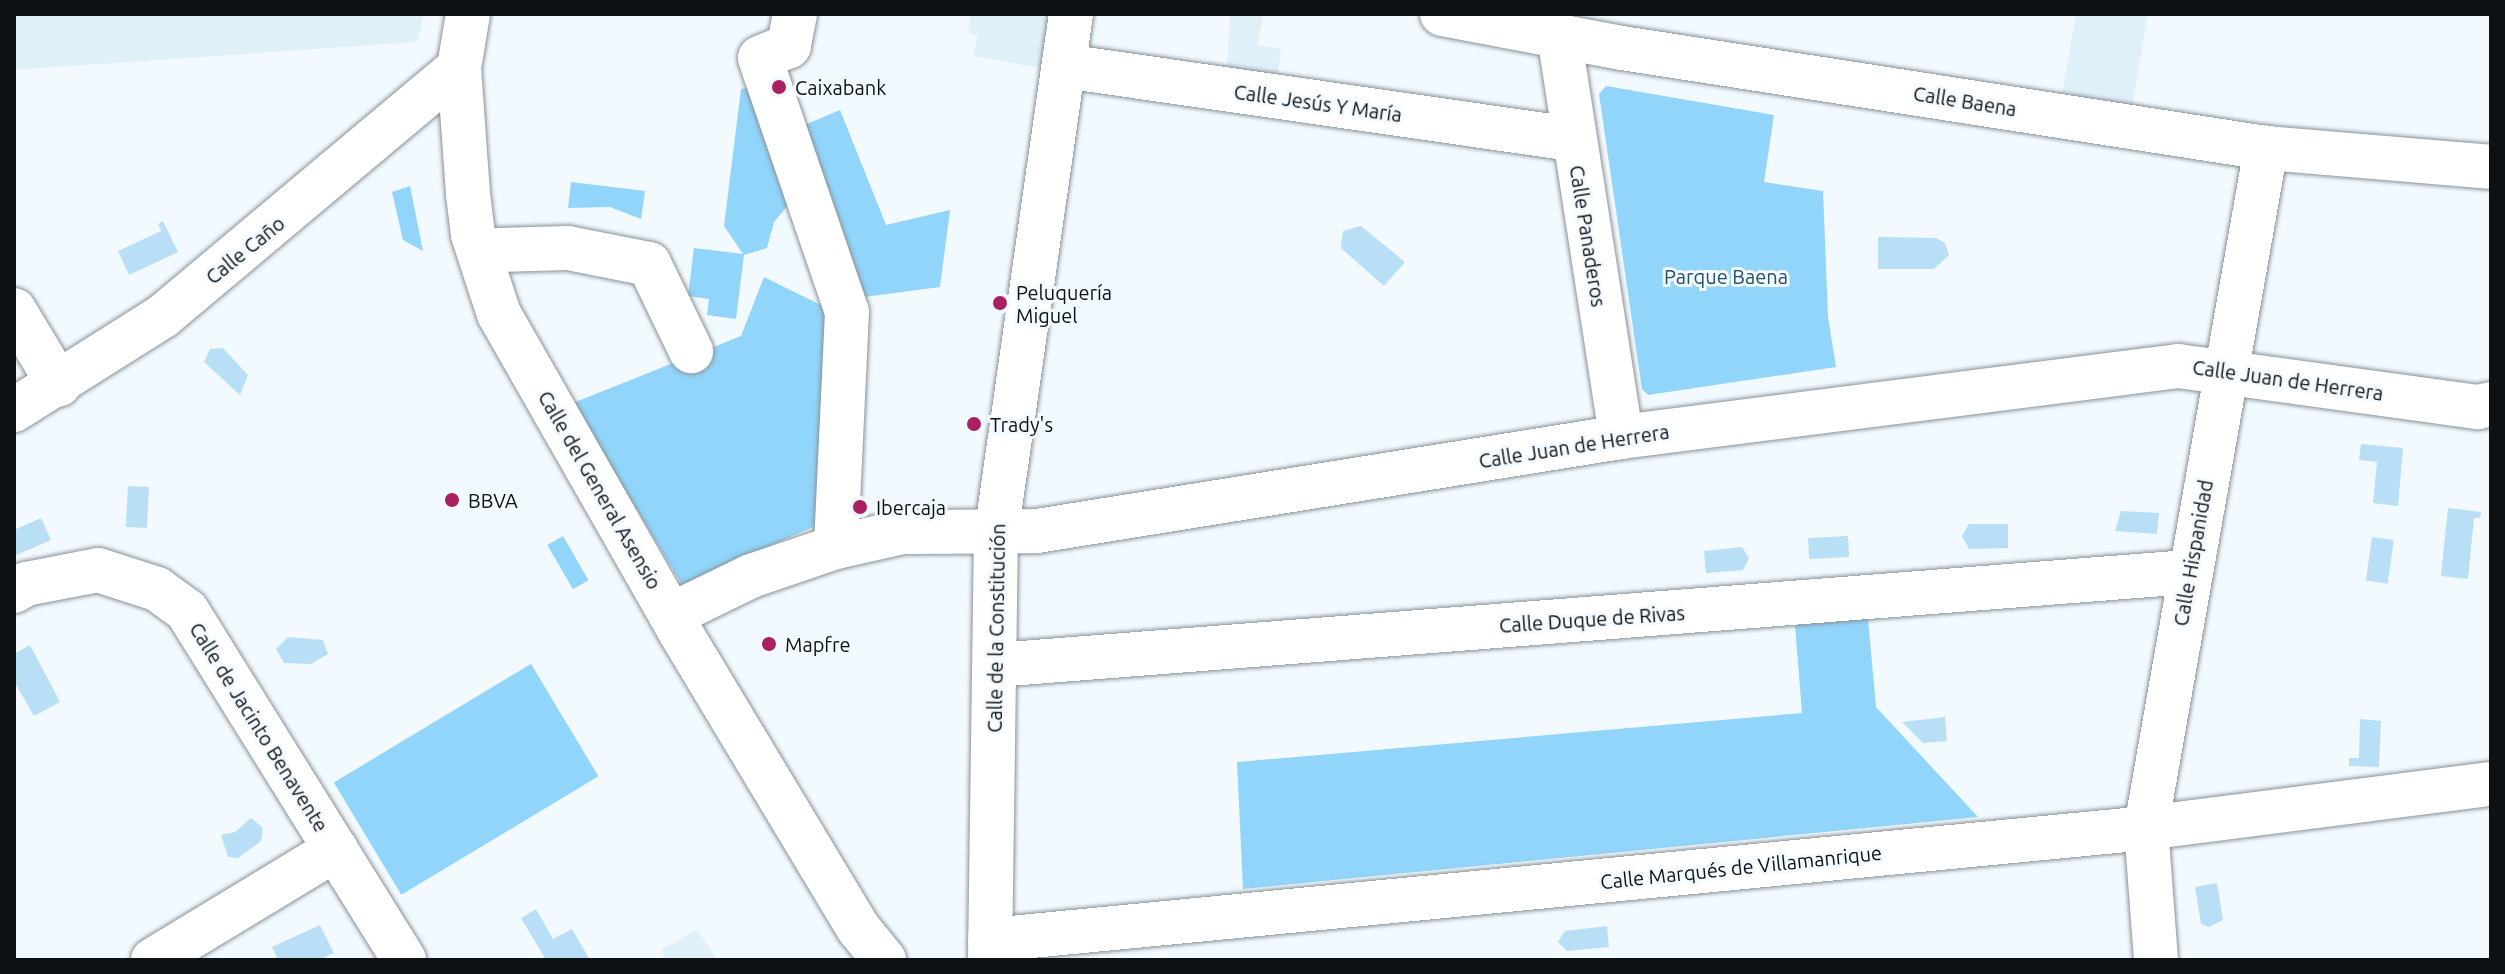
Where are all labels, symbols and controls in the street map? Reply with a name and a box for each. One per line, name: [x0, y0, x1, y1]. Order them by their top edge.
place label: Caixabank: [795, 75, 886, 99]
marker: Caixabank: [770, 78, 788, 96]
street label: Calle Jesús Y María: [1232, 79, 1404, 127]
street label: Calle Baena: [1912, 81, 2018, 121]
street label: Calle Panaderos: [1565, 163, 1611, 309]
street label: Calle Caño: [201, 211, 289, 289]
park label: Parque Baena: [1664, 264, 1788, 288]
place label: Peluquería Miguel: [1016, 280, 1112, 327]
marker: Peluquería Miguel: [991, 294, 1009, 312]
street label: Calle Juan de Herrera: [2191, 355, 2385, 405]
street label: Calle del General Asensio: [533, 386, 667, 594]
place label: Trady's: [990, 412, 1053, 436]
marker: Trady's: [965, 415, 983, 433]
street label: Calle Juan de Herrera: [1477, 419, 1671, 473]
street label: Calle Hispanidad: [2168, 478, 2218, 628]
place label: BBVA: [468, 488, 518, 512]
marker: BBVA: [443, 491, 461, 509]
place label: Ibercaja: [876, 495, 946, 519]
marker: Ibercaja: [851, 498, 869, 516]
street label: Calle de la Constitución: [982, 523, 1010, 733]
street label: Calle Duque de Rivas: [1498, 601, 1686, 637]
street label: Calle de Jacinto Benavente: [185, 618, 333, 836]
place label: Mapfre: [785, 632, 851, 656]
marker: Mapfre: [760, 635, 778, 653]
street label: Calle Marqués de Villamanrique: [1599, 840, 1883, 894]

